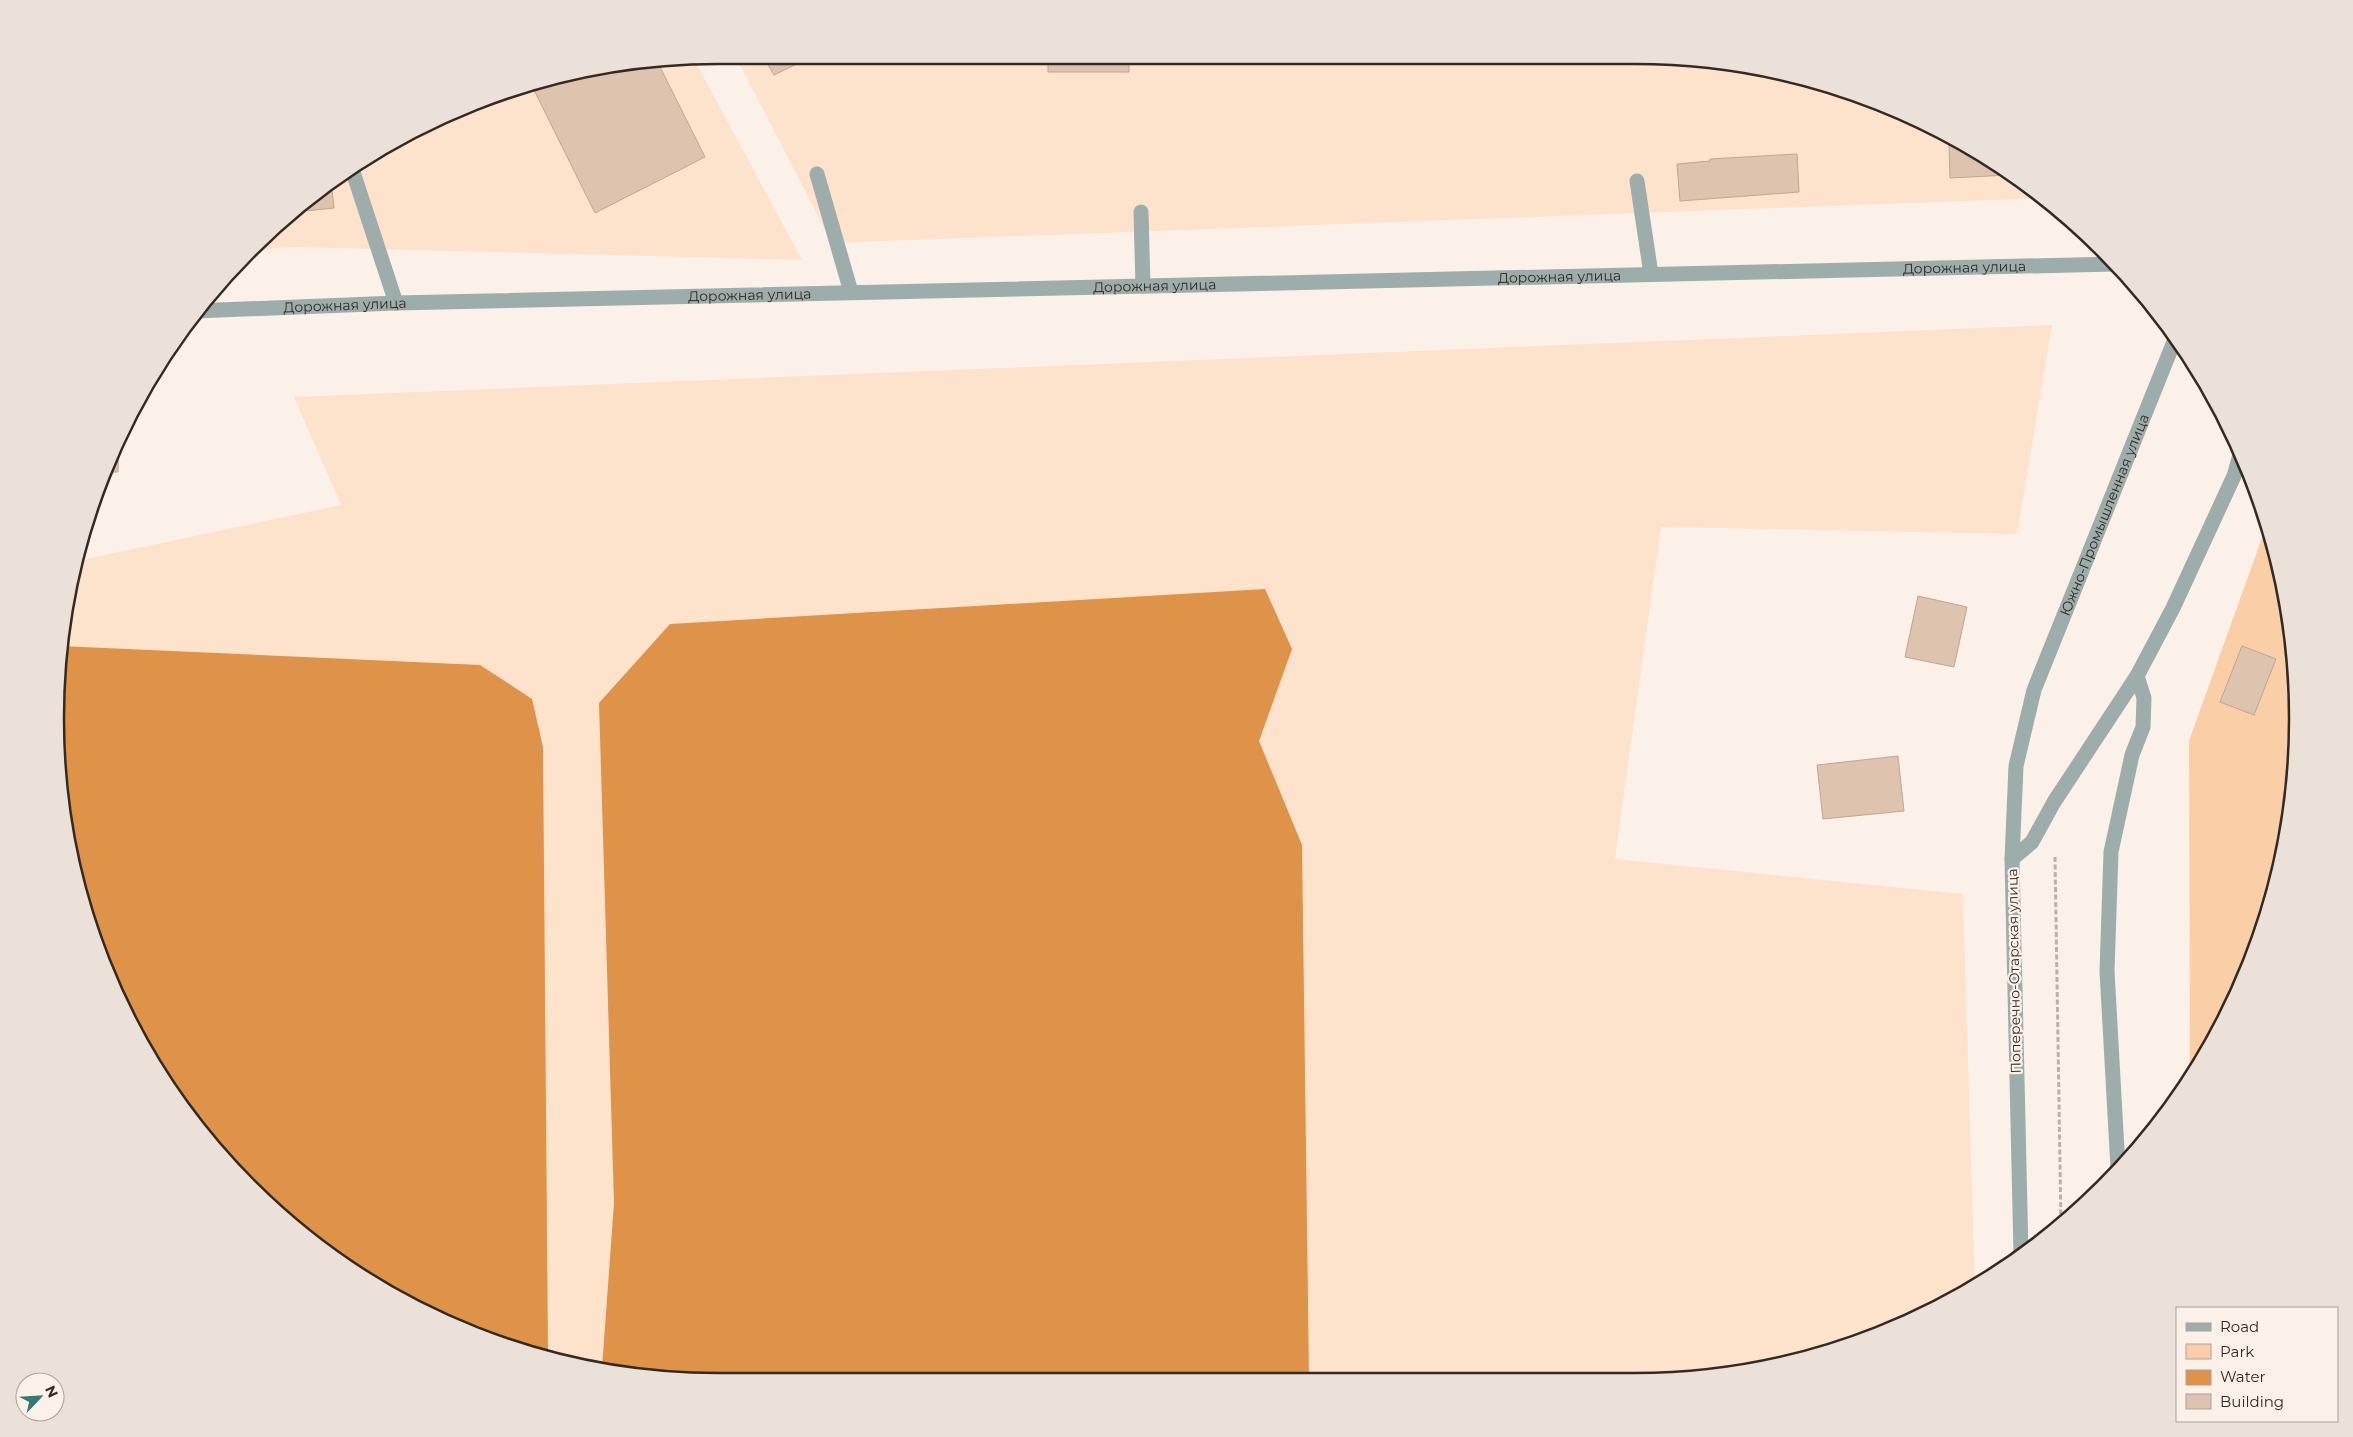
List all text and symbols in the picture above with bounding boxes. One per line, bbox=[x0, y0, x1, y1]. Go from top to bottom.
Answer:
street label: Дорожная улица bbox=[1903, 257, 2026, 278]
street label: Дорожная улица bbox=[1498, 266, 1621, 287]
street label: Дорожная улица bbox=[1093, 275, 1216, 296]
street label: Дорожная улица bbox=[688, 285, 812, 305]
street label: Дорожная улица bbox=[283, 294, 407, 316]
street label: Южно-Промышленная улица bbox=[2056, 411, 2153, 619]
street label: Поперечно-Отарская улица bbox=[2003, 868, 2025, 1074]
legend bbox=[2176, 1307, 2338, 1422]
text: Road bbox=[2220, 1317, 2259, 1336]
text: Park bbox=[2220, 1342, 2254, 1361]
text: Water bbox=[2220, 1367, 2266, 1386]
north arrow bbox=[15, 1372, 65, 1422]
text: N bbox=[41, 1383, 62, 1400]
text: Building bbox=[2220, 1392, 2284, 1411]

